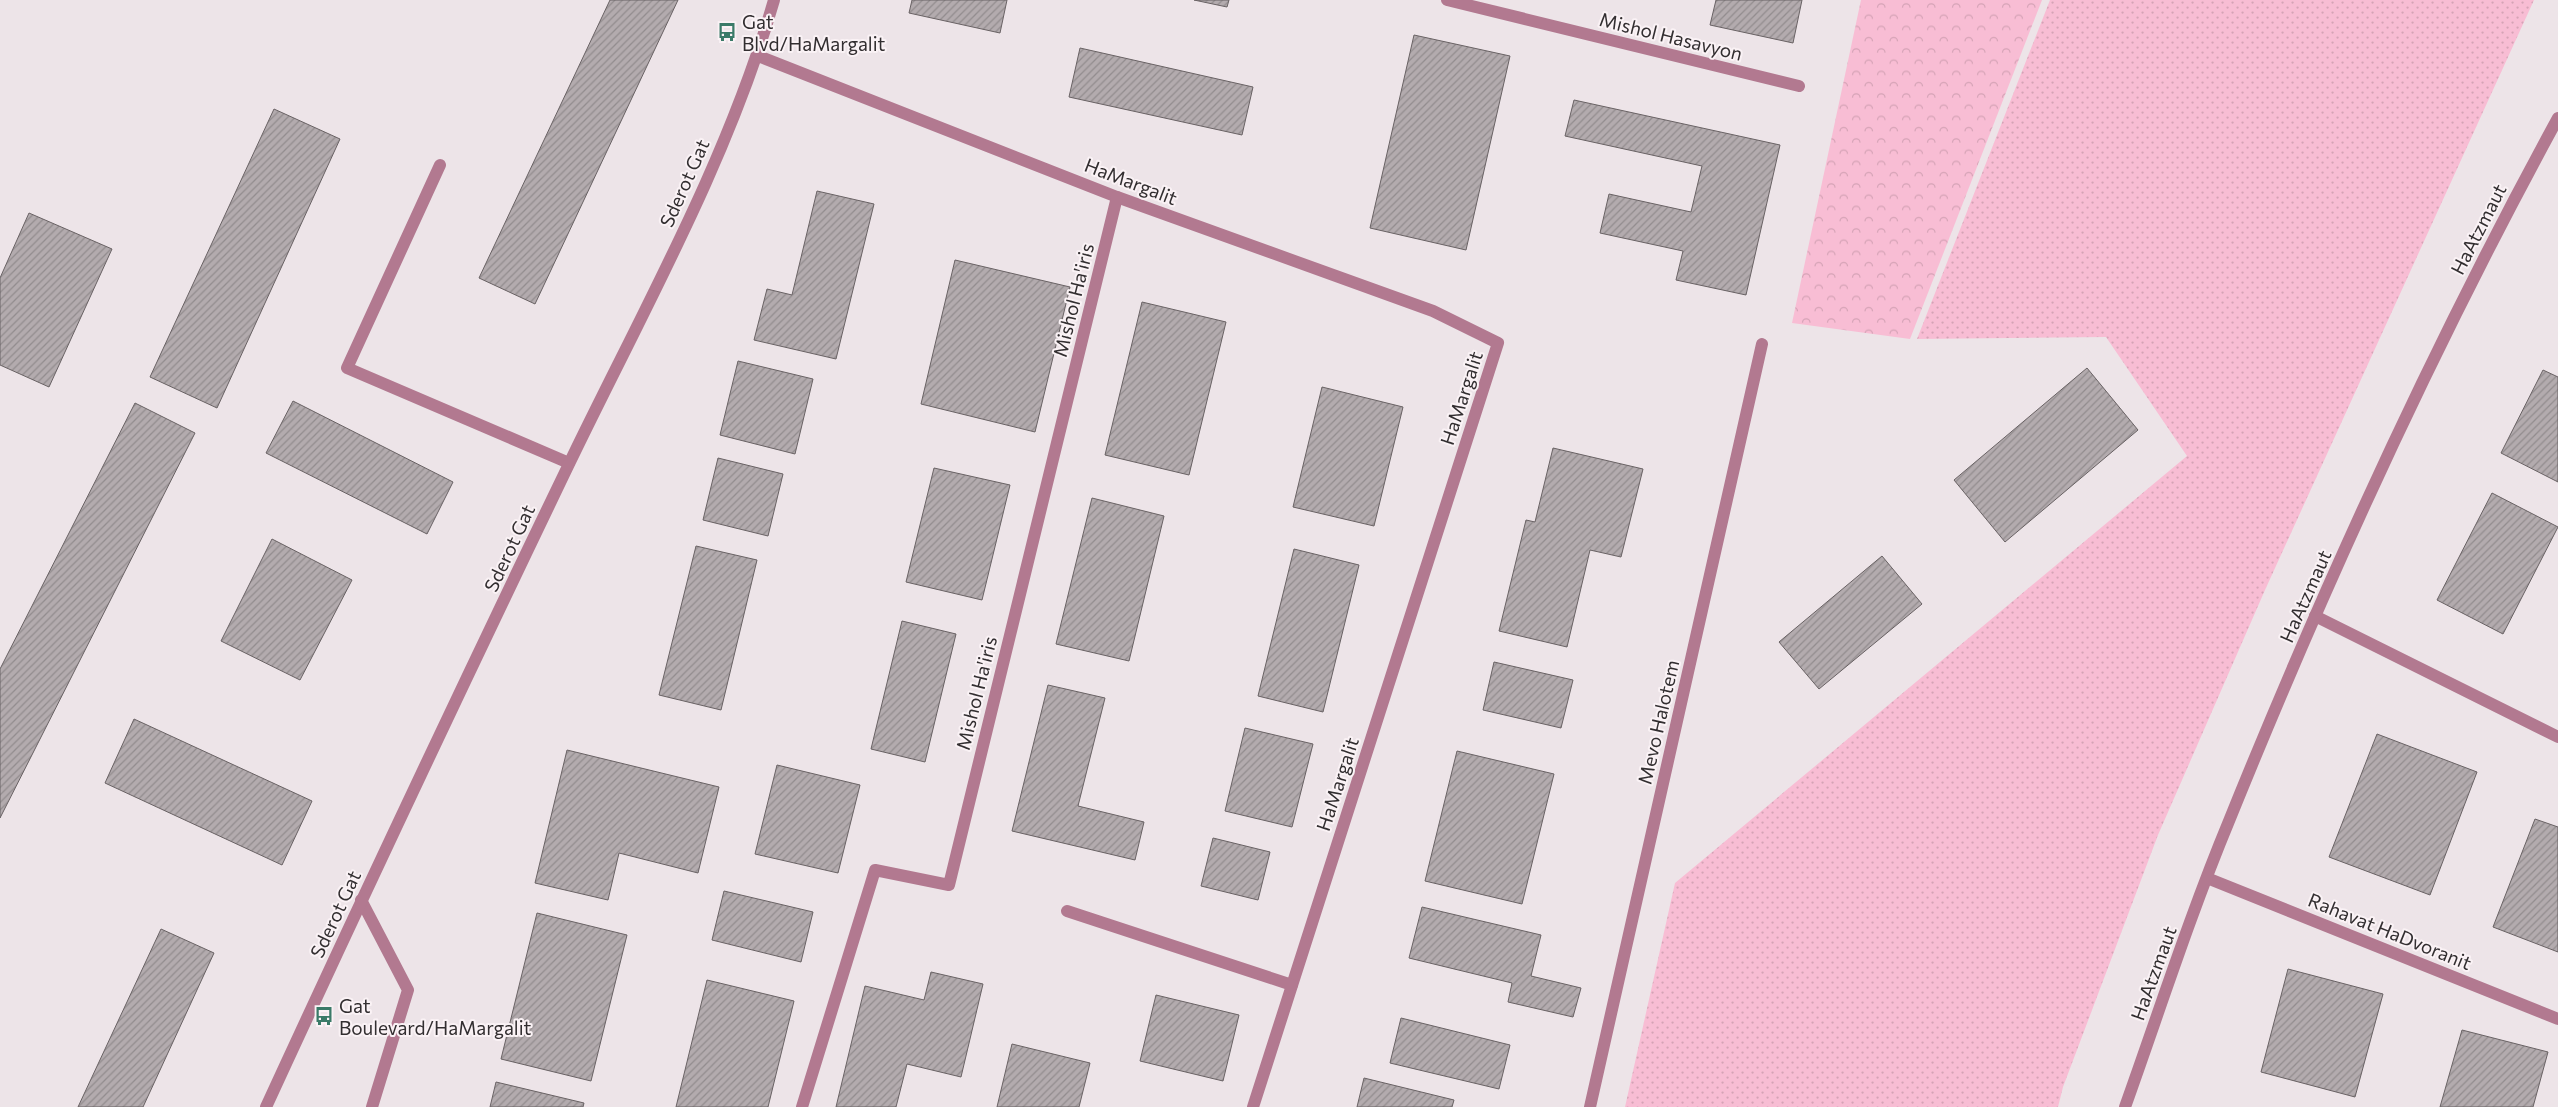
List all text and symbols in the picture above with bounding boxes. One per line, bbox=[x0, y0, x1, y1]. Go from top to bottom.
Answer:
street label: Mishol Hasavyon bbox=[1597, 7, 1745, 65]
place label: Gat Blvd/HaMargalit bbox=[742, 10, 886, 55]
bus stop icon: Gat Blvd/HaMargalit bbox=[716, 21, 738, 43]
street label: Sderot Gat bbox=[654, 135, 714, 230]
street label: HaMargalit bbox=[1081, 153, 1181, 209]
street label: HaAtzmaut bbox=[2445, 180, 2511, 278]
street label: Mishol Ha'iris bbox=[1048, 241, 1098, 359]
street label: HaMargalit bbox=[1435, 348, 1487, 448]
street label: Sderot Gat bbox=[479, 500, 539, 595]
street label: HaAtzmaut bbox=[2274, 546, 2336, 646]
street label: Mishol Ha'iris bbox=[951, 634, 1001, 752]
street label: Mevo Halotem bbox=[1633, 658, 1683, 786]
street label: HaMargalit bbox=[1311, 734, 1363, 834]
street label: Sderot Gat bbox=[305, 866, 365, 961]
street label: Rahavat HaDvoranit bbox=[2305, 888, 2475, 974]
street label: HaAtzmaut bbox=[2125, 923, 2181, 1023]
place label: Gat Boulevard/HaMargalit bbox=[339, 994, 532, 1039]
bus stop icon: Gat Boulevard/HaMargalit bbox=[313, 1005, 335, 1027]

